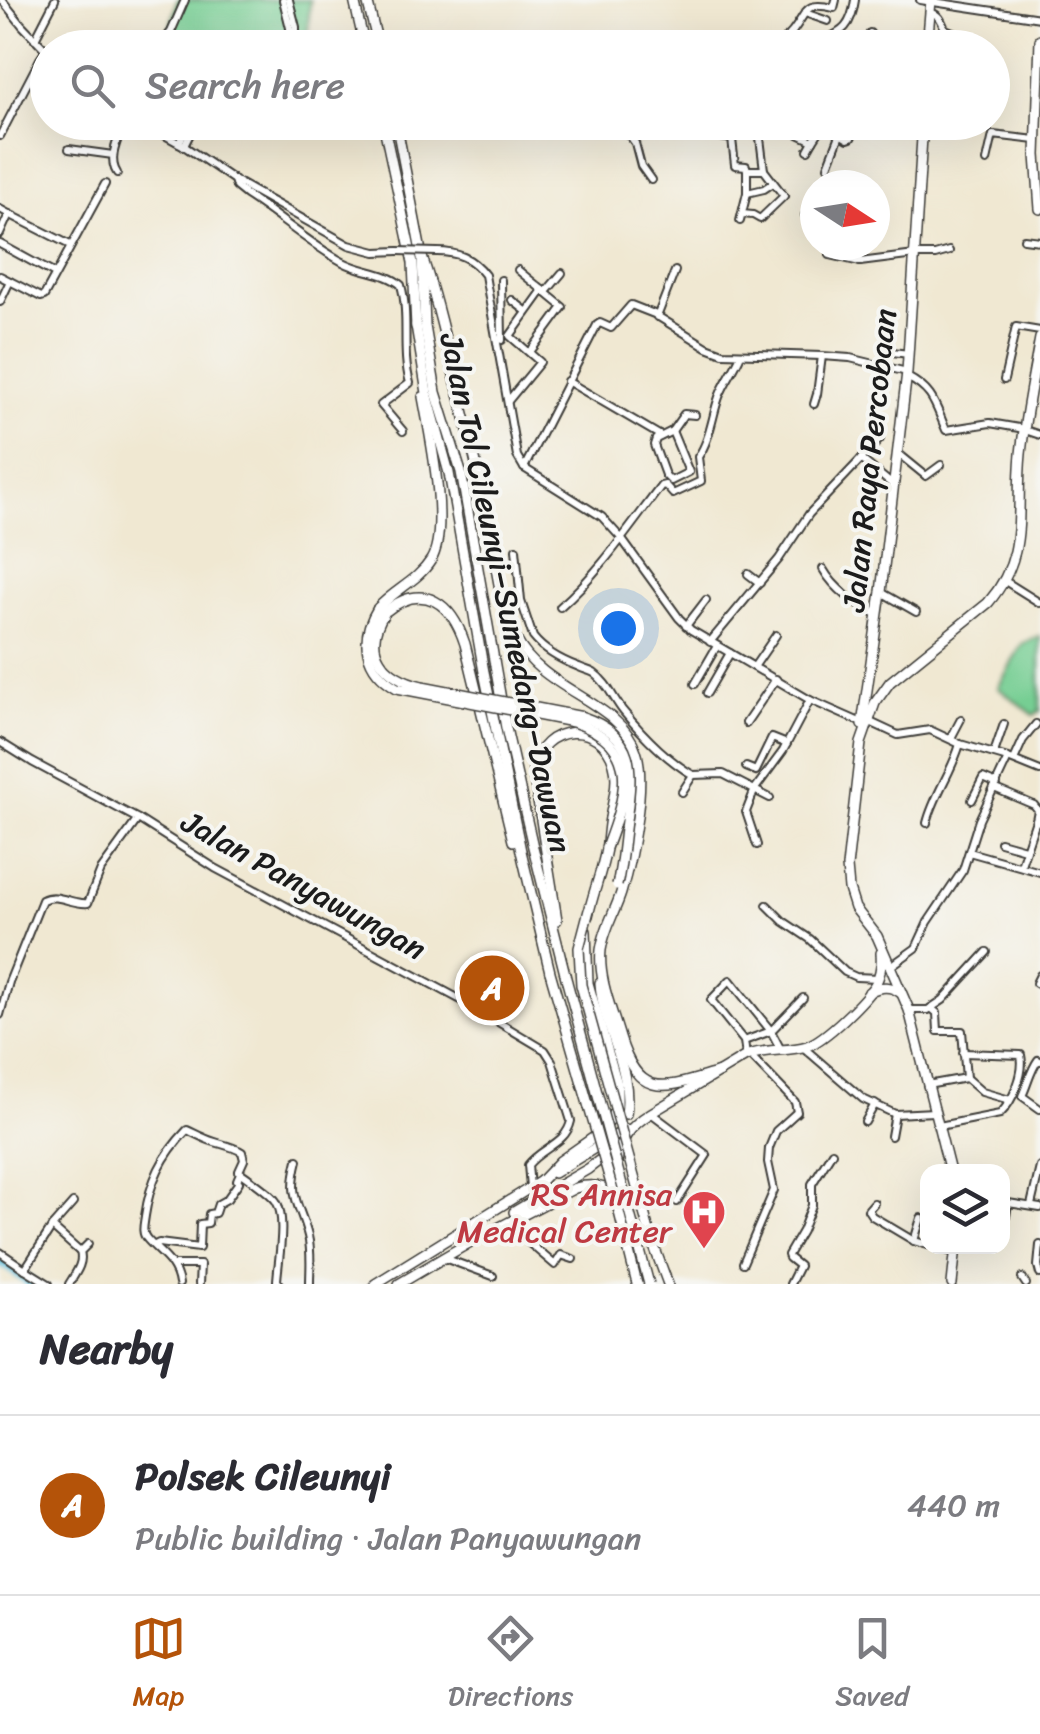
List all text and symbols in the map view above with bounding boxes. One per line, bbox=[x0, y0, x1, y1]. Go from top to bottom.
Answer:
search box bbox=[30, 30, 1010, 140]
text: Search here bbox=[145, 52, 345, 119]
icon: search bbox=[65, 58, 120, 113]
north arrow bbox=[800, 170, 890, 260]
street label: Jalan Raya Percobaan bbox=[825, 306, 914, 615]
street label: Jalan Tol Cileunyi–Sumedang–Dawuan bbox=[422, 327, 589, 858]
your location bbox=[593, 603, 644, 654]
street label: Jalan Panyawungan bbox=[170, 794, 437, 977]
pin: A bbox=[460, 950, 524, 1026]
map controls bbox=[920, 1164, 1010, 1254]
button: layers bbox=[920, 1164, 1010, 1254]
place label: RS Annisa Medical Center bbox=[457, 1166, 674, 1260]
hospital icon: RS Annisa Medical Center bbox=[681, 1189, 727, 1250]
text: Nearby bbox=[40, 1312, 173, 1386]
text: Polsek Cileunyi bbox=[135, 1443, 391, 1510]
text: A bbox=[62, 1477, 83, 1534]
text: 440 m bbox=[907, 1477, 1000, 1534]
text: Public building · Jalan Panyawungan bbox=[135, 1510, 641, 1567]
tab: Map bbox=[131, 1611, 186, 1720]
tab: Directions bbox=[448, 1611, 573, 1720]
tab: Saved bbox=[835, 1611, 909, 1720]

